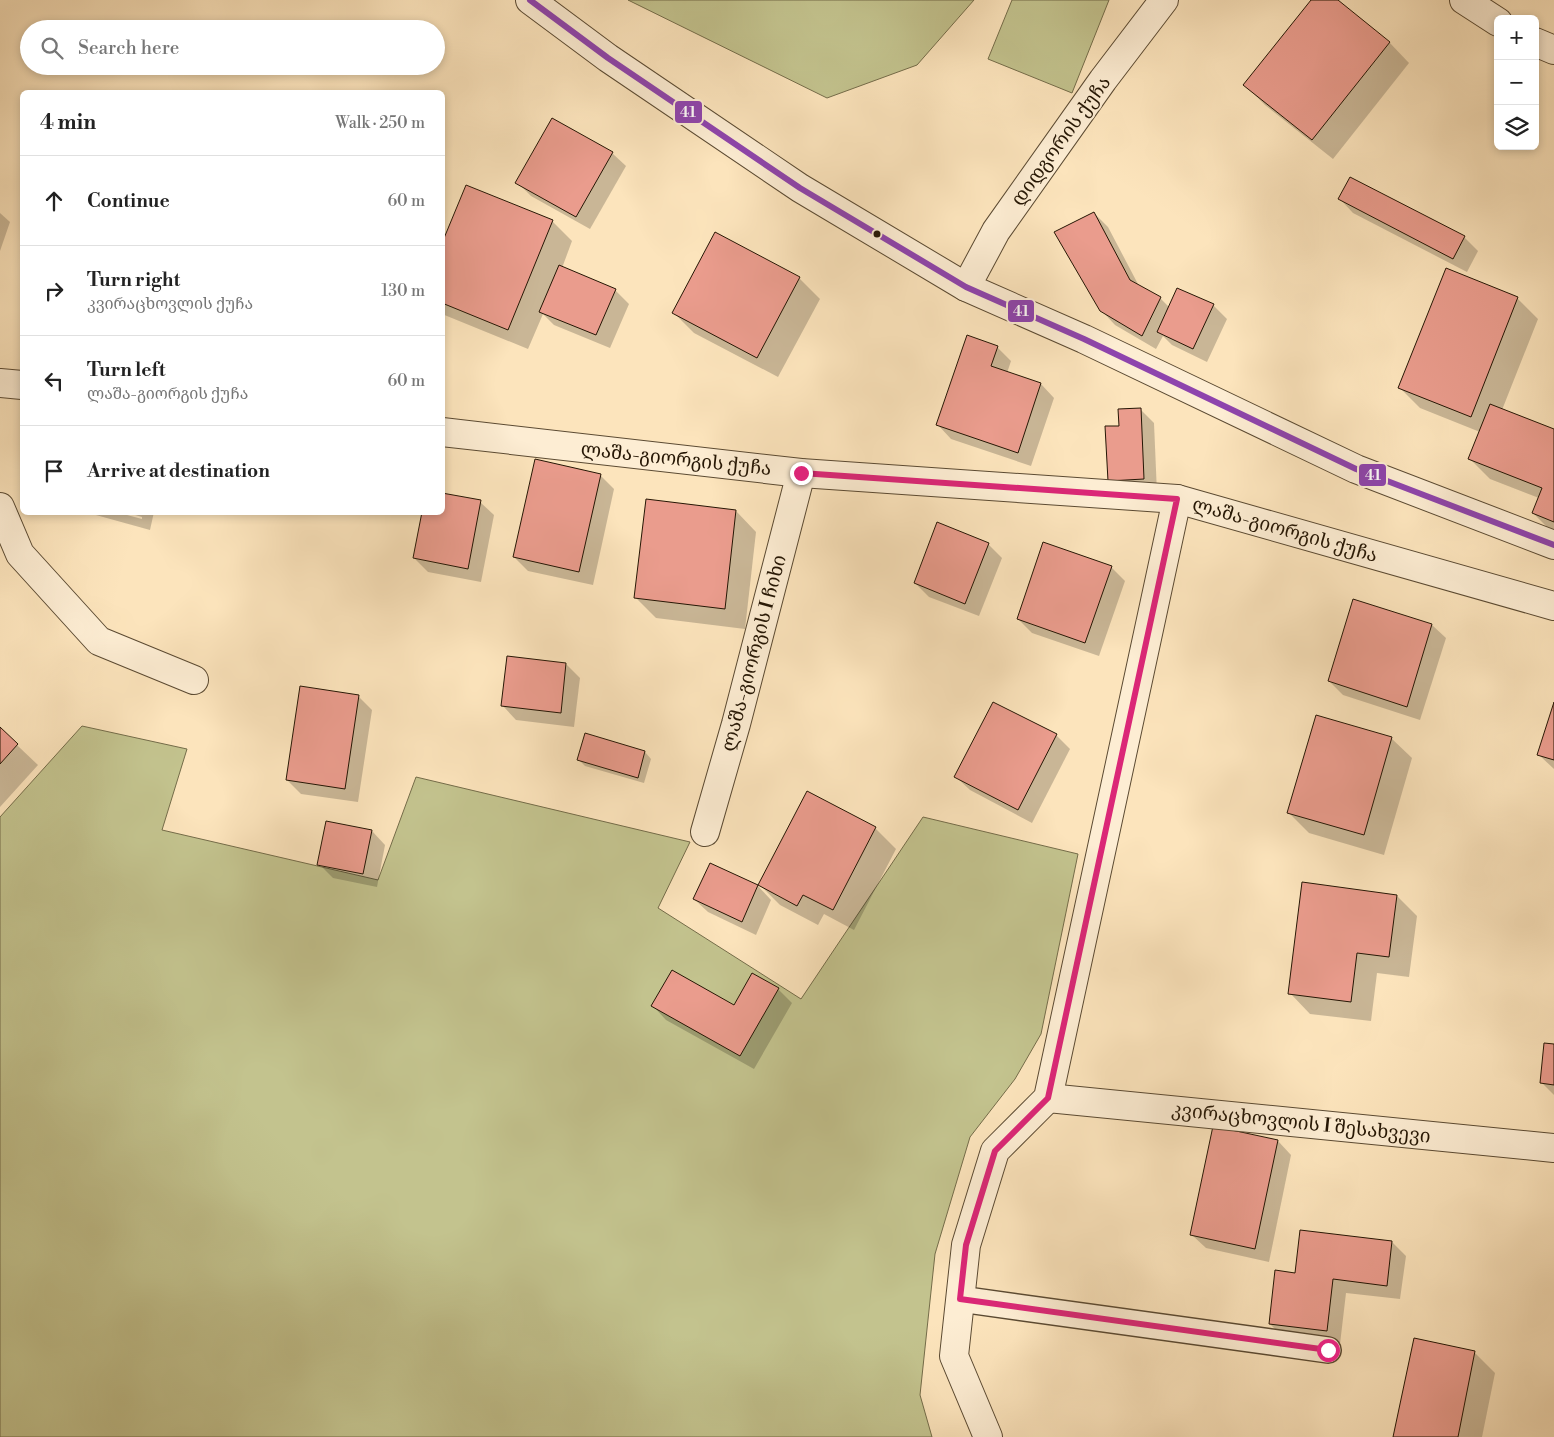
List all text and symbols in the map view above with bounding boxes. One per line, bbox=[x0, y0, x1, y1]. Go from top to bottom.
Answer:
map controls bbox=[1494, 15, 1539, 150]
button: + bbox=[1494, 15, 1539, 60]
search box bbox=[20, 20, 445, 75]
icon: search bbox=[38, 34, 66, 62]
text: Search here bbox=[78, 36, 179, 60]
button: − bbox=[1494, 60, 1539, 105]
street label: დიდგორის ქუჩა bbox=[1006, 72, 1116, 210]
line badge: 41 bbox=[674, 100, 703, 124]
text: 41 bbox=[680, 104, 696, 122]
button: layers bbox=[1494, 105, 1539, 150]
text: 4 min bbox=[40, 110, 96, 136]
text: Walk · 250 m bbox=[335, 113, 425, 133]
icon: ahead bbox=[40, 187, 68, 215]
text: Continue bbox=[87, 189, 170, 213]
text: 60 m bbox=[387, 191, 425, 211]
unlabelled marker bbox=[872, 229, 882, 239]
text: Turn right bbox=[87, 268, 180, 292]
icon: right bbox=[40, 277, 68, 305]
text: 130 m bbox=[381, 281, 425, 301]
text: კვირაცხოვლის ქუჩა bbox=[87, 294, 253, 314]
line badge: 41 bbox=[1007, 299, 1035, 323]
text: 41 bbox=[1013, 303, 1029, 321]
text: Turn left bbox=[87, 358, 166, 382]
icon: left bbox=[40, 367, 68, 395]
text: 60 m bbox=[387, 371, 425, 391]
text: ლაშა-გიორგის ქუჩა bbox=[87, 384, 248, 404]
street label: ლაშა-გიორგის ქუჩა bbox=[580, 437, 772, 481]
icon: arrive bbox=[40, 457, 68, 485]
text: Arrive at destination bbox=[87, 459, 270, 483]
route end bbox=[790, 462, 813, 485]
line badge: 41 bbox=[1358, 463, 1387, 487]
text: 41 bbox=[1365, 467, 1381, 485]
street label: ლაშა-გიორგის ქუჩა bbox=[1190, 492, 1380, 568]
street label: ლაშა-გიორგის I ჩიხი bbox=[716, 552, 792, 754]
street label: კვირაცხოვლის I შესახვევი bbox=[1170, 1097, 1432, 1149]
route start bbox=[1317, 1339, 1340, 1362]

